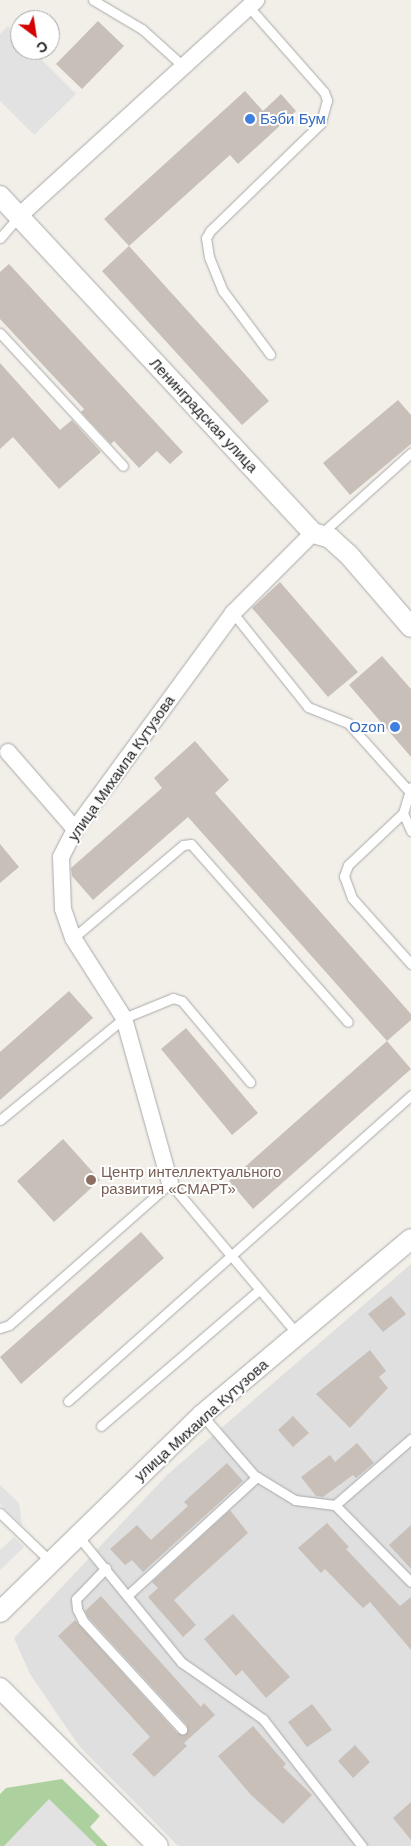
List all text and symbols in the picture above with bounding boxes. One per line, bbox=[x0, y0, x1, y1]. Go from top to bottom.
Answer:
north arrow bbox=[10, 10, 60, 60]
text: С bbox=[34, 38, 51, 56]
place label: Бэби Бум bbox=[260, 110, 326, 128]
marker: Бэби Бум bbox=[244, 113, 256, 125]
street label: Ленинградская улица bbox=[146, 354, 262, 476]
street label: улица Михаила Кутузова bbox=[64, 692, 178, 844]
place label: Ozon bbox=[349, 718, 385, 736]
marker: Ozon bbox=[389, 721, 401, 733]
place label: Центр интеллектуального развития «СМАРТ» bbox=[101, 1162, 281, 1197]
marker: Центр интеллектуального развития «СМАРТ» bbox=[85, 1174, 97, 1186]
street label: улица Михаила Кутузова bbox=[130, 1355, 272, 1485]

